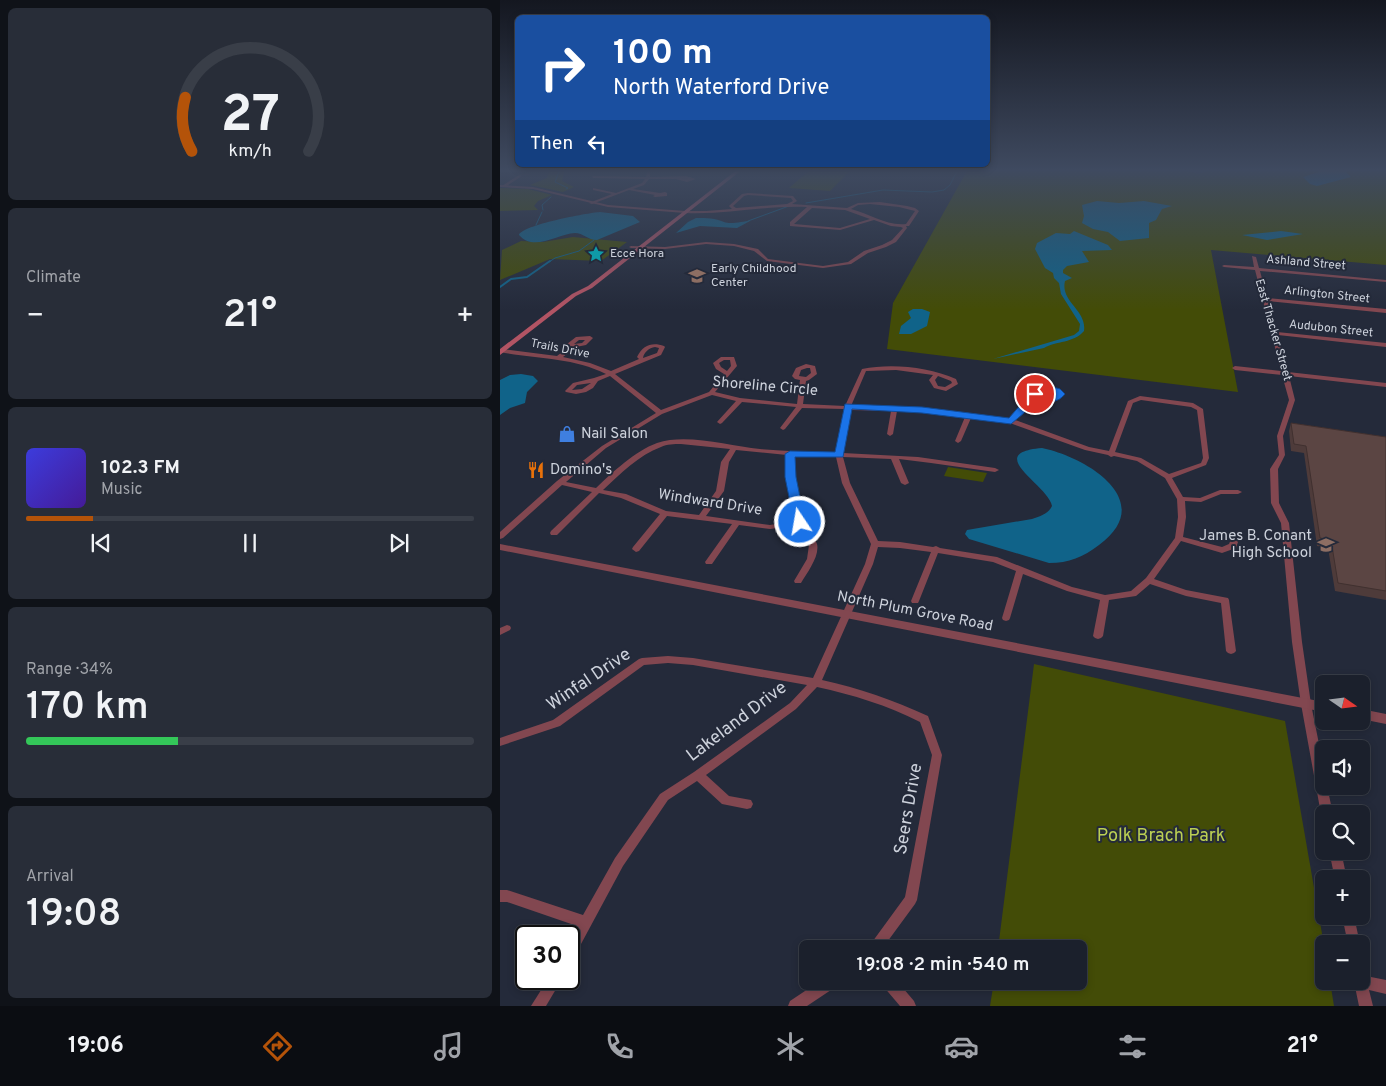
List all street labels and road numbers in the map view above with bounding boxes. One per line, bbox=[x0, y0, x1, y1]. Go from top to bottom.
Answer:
street label: Ashland Street bbox=[1266, 252, 1346, 274]
street label: East Thacker Street bbox=[1251, 277, 1295, 383]
street label: Arlington Street bbox=[1283, 283, 1371, 307]
street label: Audubon Street bbox=[1288, 317, 1374, 341]
street label: Trails Drive bbox=[529, 335, 591, 363]
street label: Shoreline Circle bbox=[711, 373, 819, 401]
street label: Windward Drive bbox=[657, 485, 763, 521]
street label: North Plum Grove Road bbox=[835, 588, 995, 636]
street label: Winfal Drive bbox=[542, 643, 636, 717]
street label: Lakeland Drive bbox=[682, 677, 792, 767]
street label: Seers Drive bbox=[890, 761, 928, 857]

